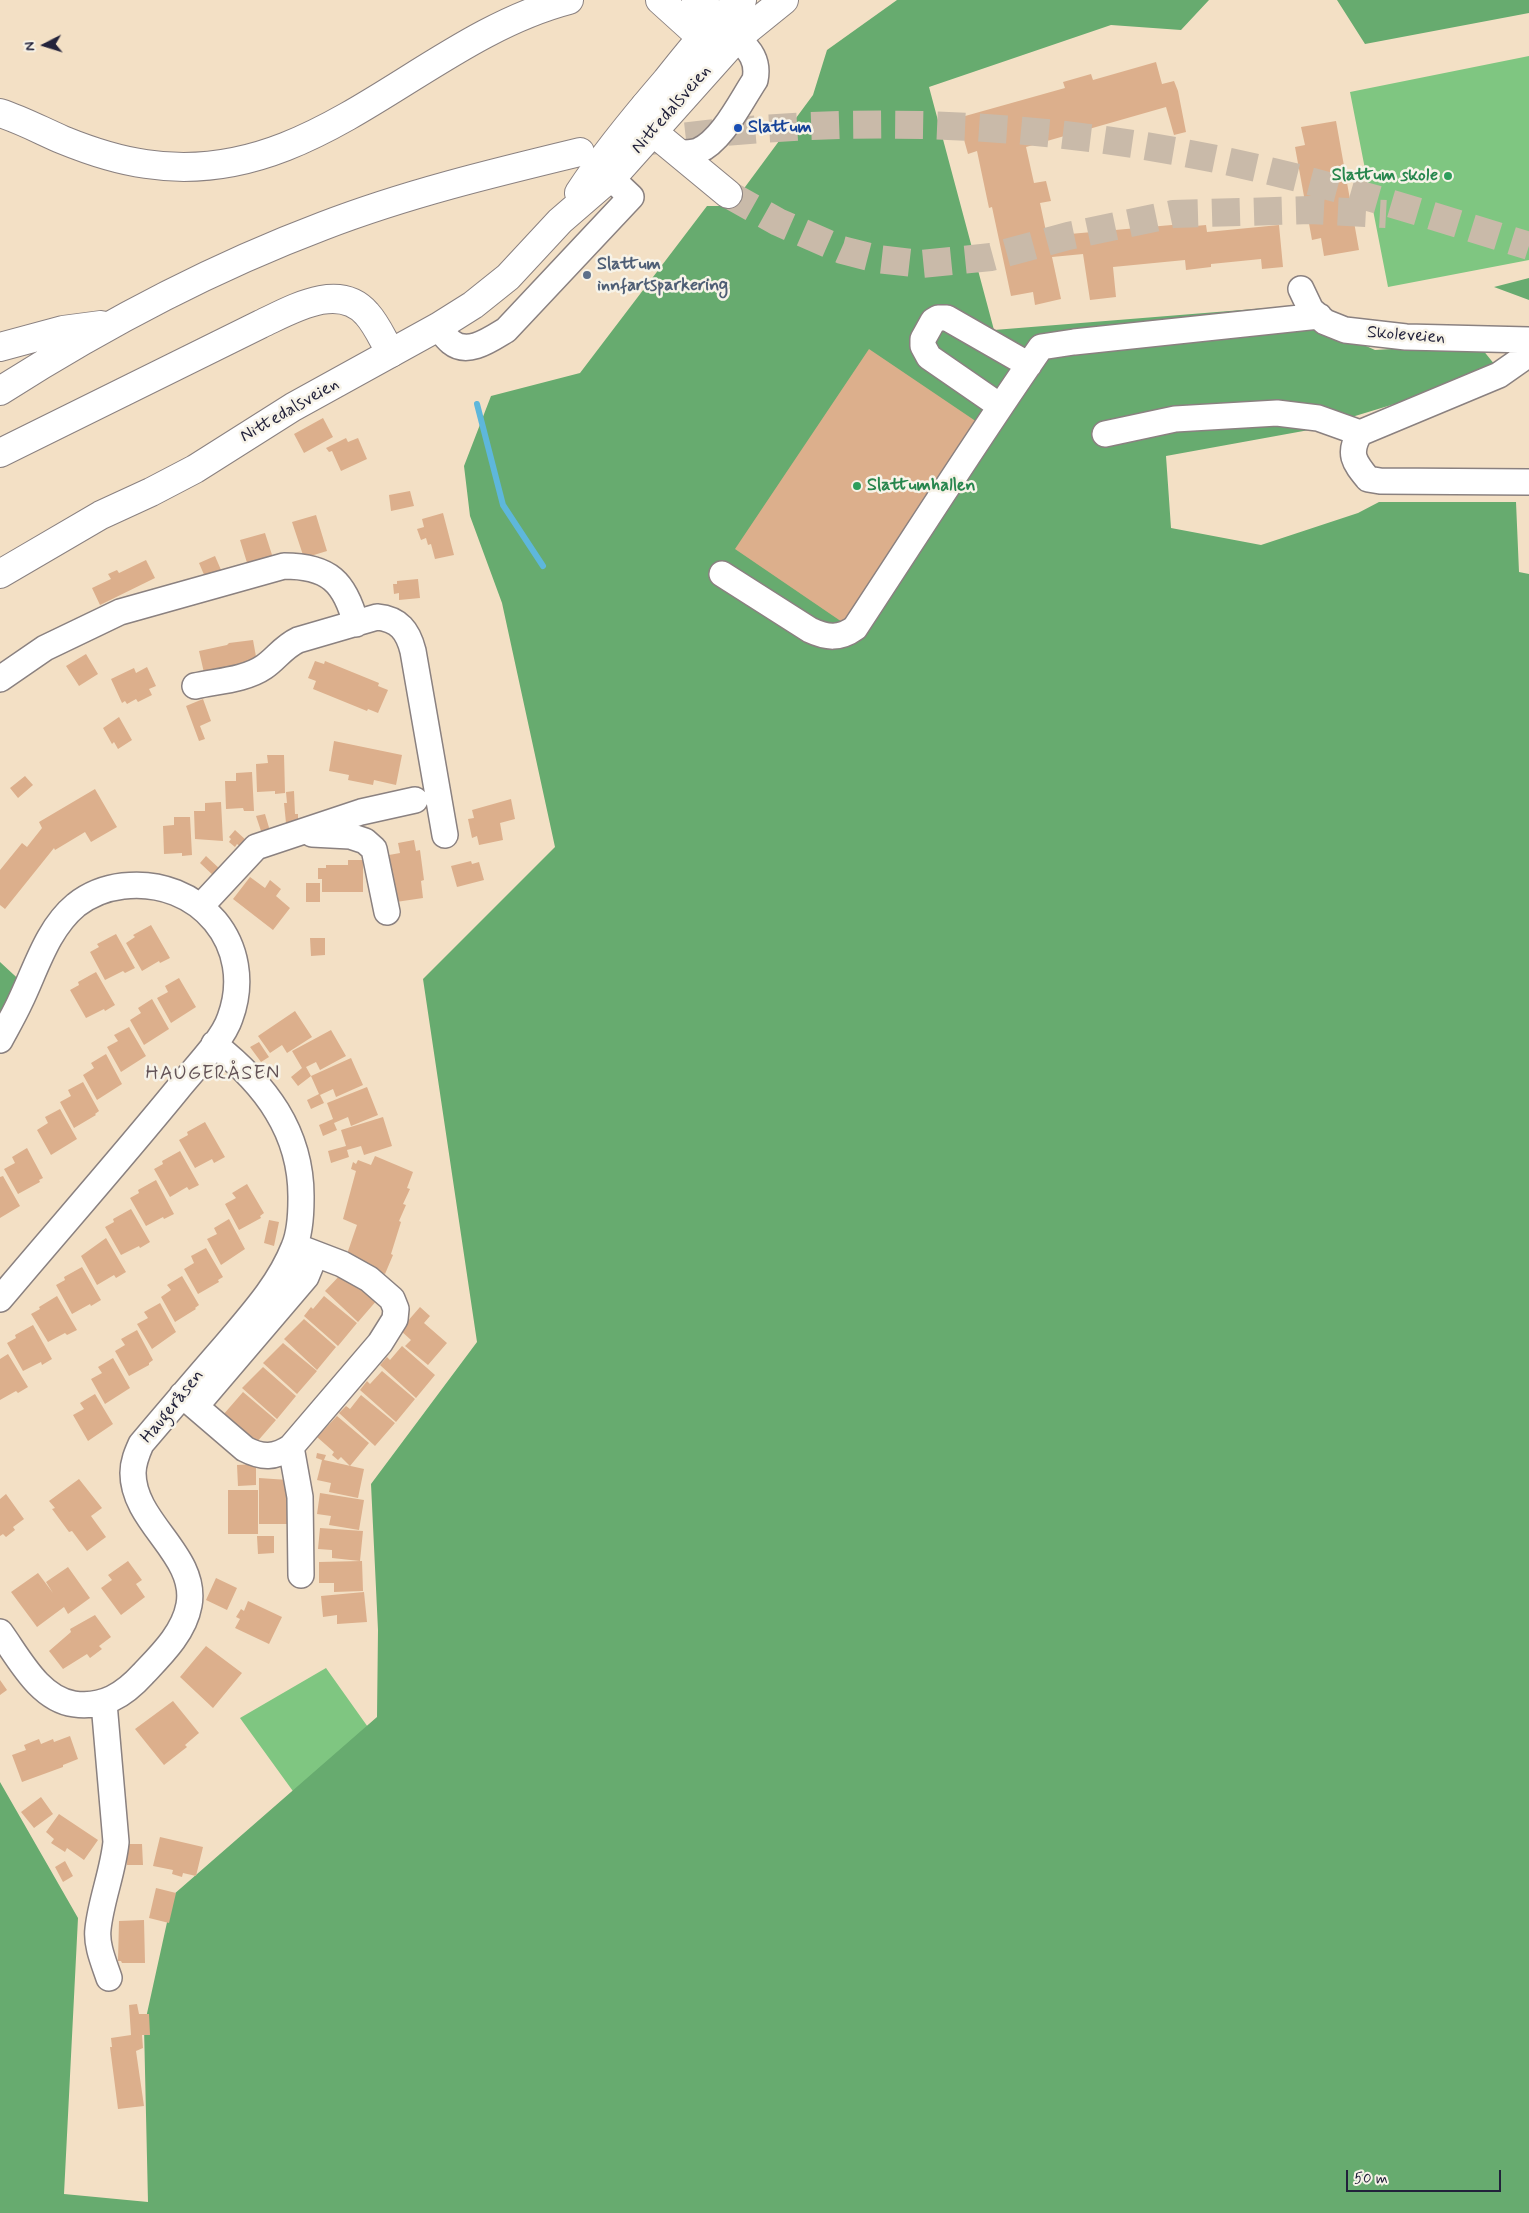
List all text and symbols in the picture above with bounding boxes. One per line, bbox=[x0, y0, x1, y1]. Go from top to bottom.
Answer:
north arrow bbox=[20, 20, 70, 70]
text: N bbox=[21, 41, 39, 52]
street label: Nittedalsveien bbox=[628, 61, 716, 159]
place label: Slattum bbox=[748, 117, 812, 139]
marker: Slattum bbox=[732, 122, 744, 134]
place label: Slattum skole bbox=[1332, 165, 1438, 187]
marker: Slattum skole bbox=[1442, 170, 1454, 182]
place label: Slattum innfartsparkering bbox=[597, 254, 728, 296]
marker: Slattum innfartsparkering bbox=[581, 269, 593, 281]
street label: Skoleveien bbox=[1366, 322, 1446, 350]
street label: Nittedalsveien bbox=[237, 374, 343, 448]
place label: Slattumhallen bbox=[867, 475, 976, 497]
marker: Slattumhallen bbox=[851, 480, 863, 492]
district label: HAUGERÅSEN bbox=[143, 1063, 283, 1087]
street label: Haugeråsen bbox=[137, 1366, 209, 1448]
scale bar bbox=[1349, 2160, 1504, 2192]
text: 50 m bbox=[1354, 2169, 1388, 2189]

